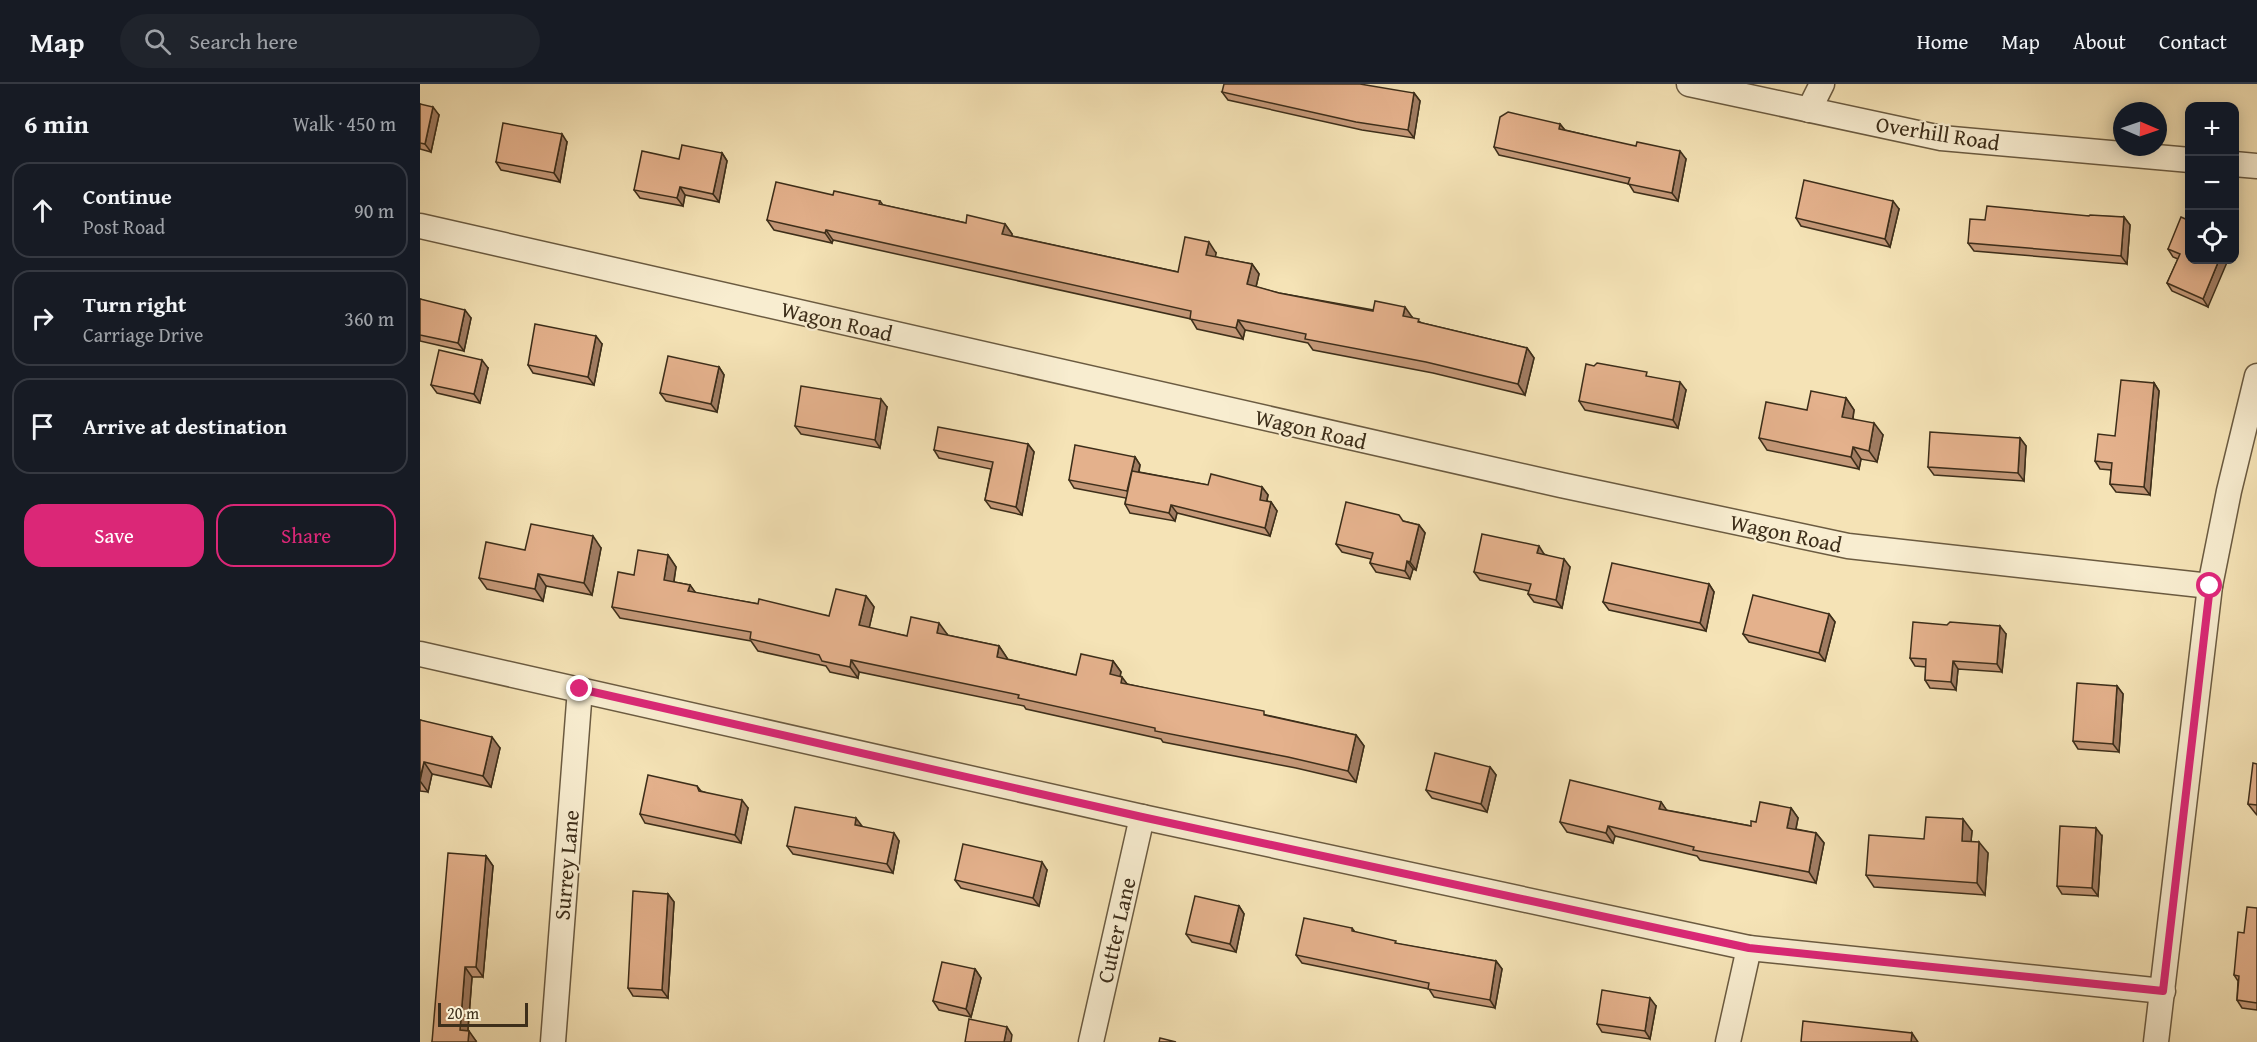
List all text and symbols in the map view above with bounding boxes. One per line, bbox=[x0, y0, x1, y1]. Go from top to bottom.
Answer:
search box bbox=[120, 14, 540, 68]
text: Map bbox=[30, 21, 84, 62]
icon: search bbox=[141, 25, 174, 58]
text: Search here bbox=[189, 25, 298, 57]
text: Home bbox=[1917, 26, 1968, 57]
text: Map bbox=[2001, 26, 2040, 57]
text: About bbox=[2073, 26, 2126, 57]
text: Contact bbox=[2159, 26, 2227, 57]
north arrow bbox=[2113, 102, 2167, 156]
map controls bbox=[2185, 102, 2239, 264]
button: + bbox=[2185, 102, 2239, 156]
text: 6 min bbox=[24, 104, 89, 143]
street label: Overhill Road bbox=[1874, 107, 2002, 159]
text: Walk · 450 m bbox=[293, 109, 396, 138]
button: − bbox=[2185, 156, 2239, 210]
text: Continue bbox=[83, 180, 172, 212]
icon: ahead bbox=[26, 194, 59, 227]
text: 90 m bbox=[354, 196, 394, 225]
button: locate bbox=[2185, 210, 2239, 264]
text: Post Road bbox=[83, 212, 165, 241]
text: Turn right bbox=[83, 288, 186, 320]
street label: Wagon Road bbox=[778, 293, 896, 349]
icon: right bbox=[26, 302, 59, 335]
text: 360 m bbox=[344, 304, 394, 333]
text: Carriage Drive bbox=[83, 320, 204, 349]
street label: Wagon Road bbox=[1252, 401, 1370, 457]
icon: arrive bbox=[26, 410, 59, 443]
text: Arrive at destination bbox=[83, 410, 287, 442]
button: Save bbox=[24, 504, 204, 567]
button: Share bbox=[216, 504, 396, 567]
street label: Wagon Road bbox=[1727, 506, 1845, 561]
route start bbox=[2196, 572, 2222, 598]
route end bbox=[566, 675, 592, 701]
street label: Surrey Lane bbox=[545, 809, 587, 921]
street label: Cutter Lane bbox=[1088, 874, 1144, 986]
scale bar bbox=[438, 1000, 528, 1028]
text: 20 m bbox=[447, 1001, 479, 1025]

